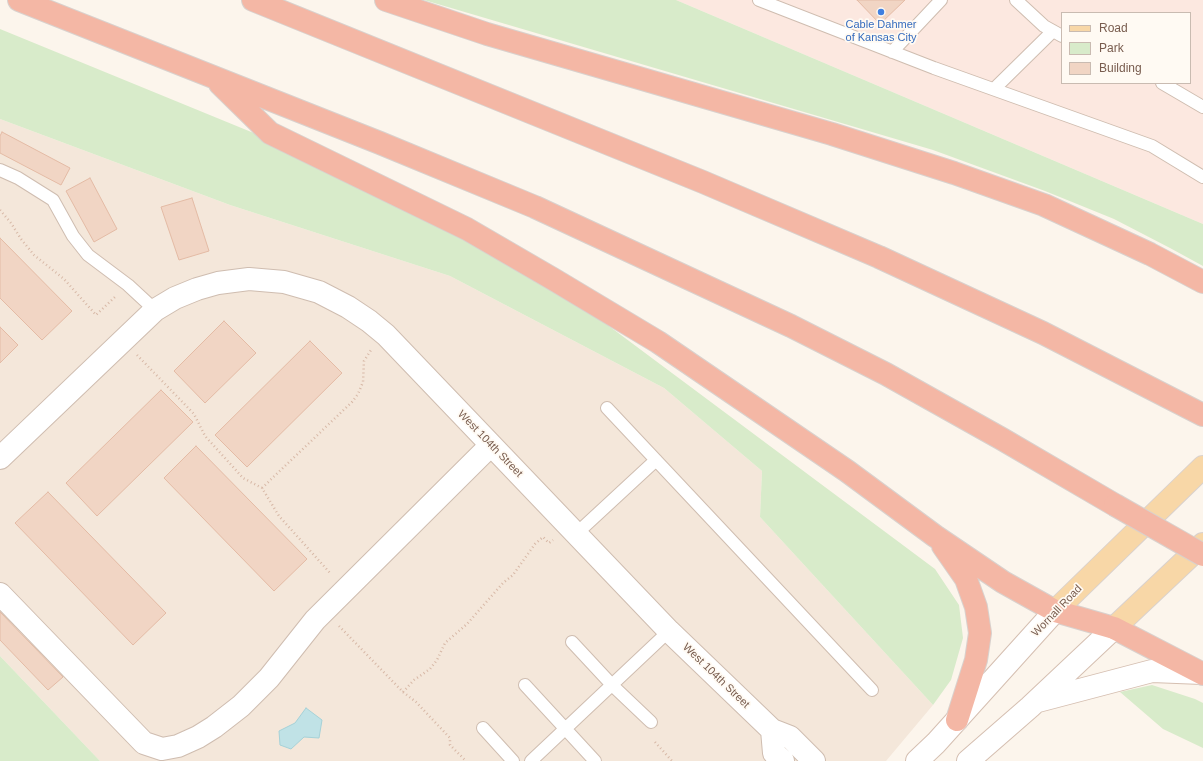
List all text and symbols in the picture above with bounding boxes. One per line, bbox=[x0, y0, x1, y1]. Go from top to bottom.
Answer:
marker: Cable Dahmer of Kansas City bbox=[876, 7, 886, 17]
legend bbox=[1061, 12, 1191, 84]
place label: Cable Dahmer of Kansas City bbox=[846, 18, 916, 44]
text: Road bbox=[1099, 21, 1128, 35]
text: Park bbox=[1099, 41, 1124, 55]
text: Building bbox=[1099, 61, 1142, 75]
street label: West 104th Street bbox=[455, 408, 525, 480]
street label: Wornall Road bbox=[1029, 583, 1085, 639]
street label: West 104th Street bbox=[680, 641, 752, 711]

